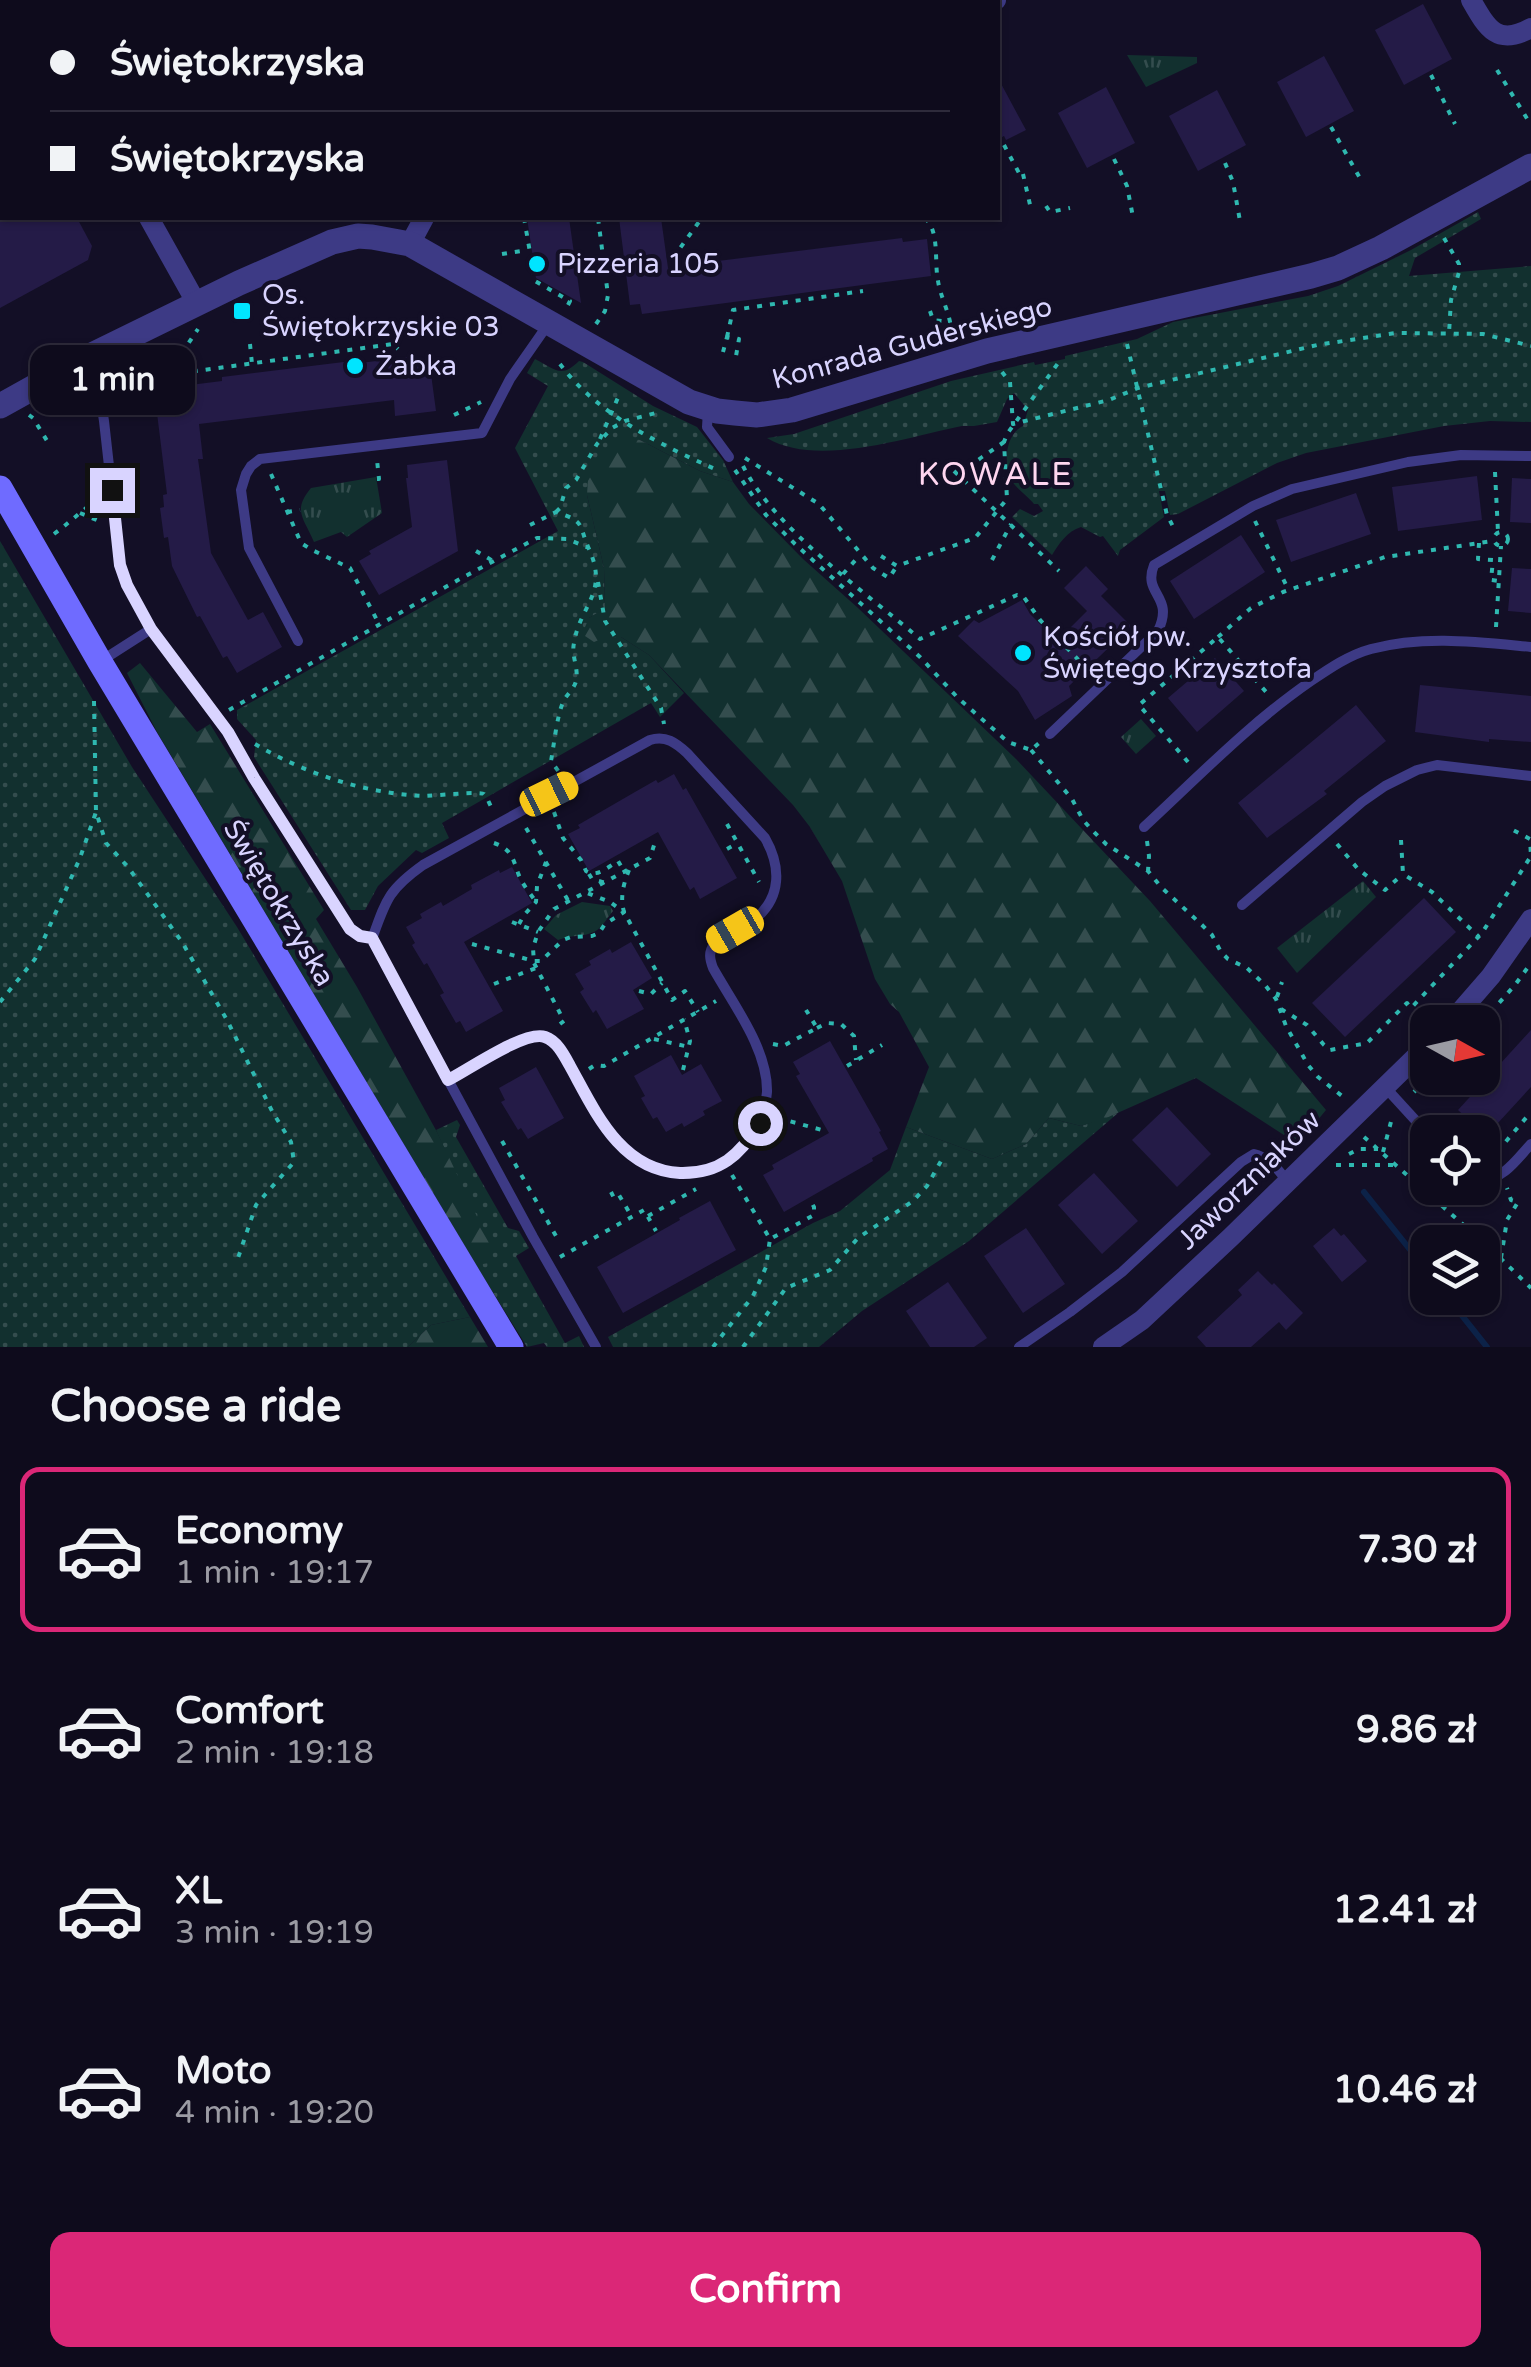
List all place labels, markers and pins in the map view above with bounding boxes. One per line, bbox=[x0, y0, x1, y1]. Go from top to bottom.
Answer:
place label: Pizzeria 105 bbox=[557, 247, 720, 281]
marker: Pizzeria 105 bbox=[526, 253, 548, 275]
place label: Os. Świętokrzyskie 03 bbox=[262, 278, 500, 344]
marker: Os. Świętokrzyskie 03 bbox=[231, 300, 253, 322]
place label: Żabka bbox=[375, 349, 457, 383]
marker: Żabka bbox=[344, 355, 366, 377]
place label: Kościół pw. Świętego Krzysztofa bbox=[1043, 620, 1312, 686]
marker: Kościół pw. Świętego Krzysztofa bbox=[1012, 642, 1034, 664]

